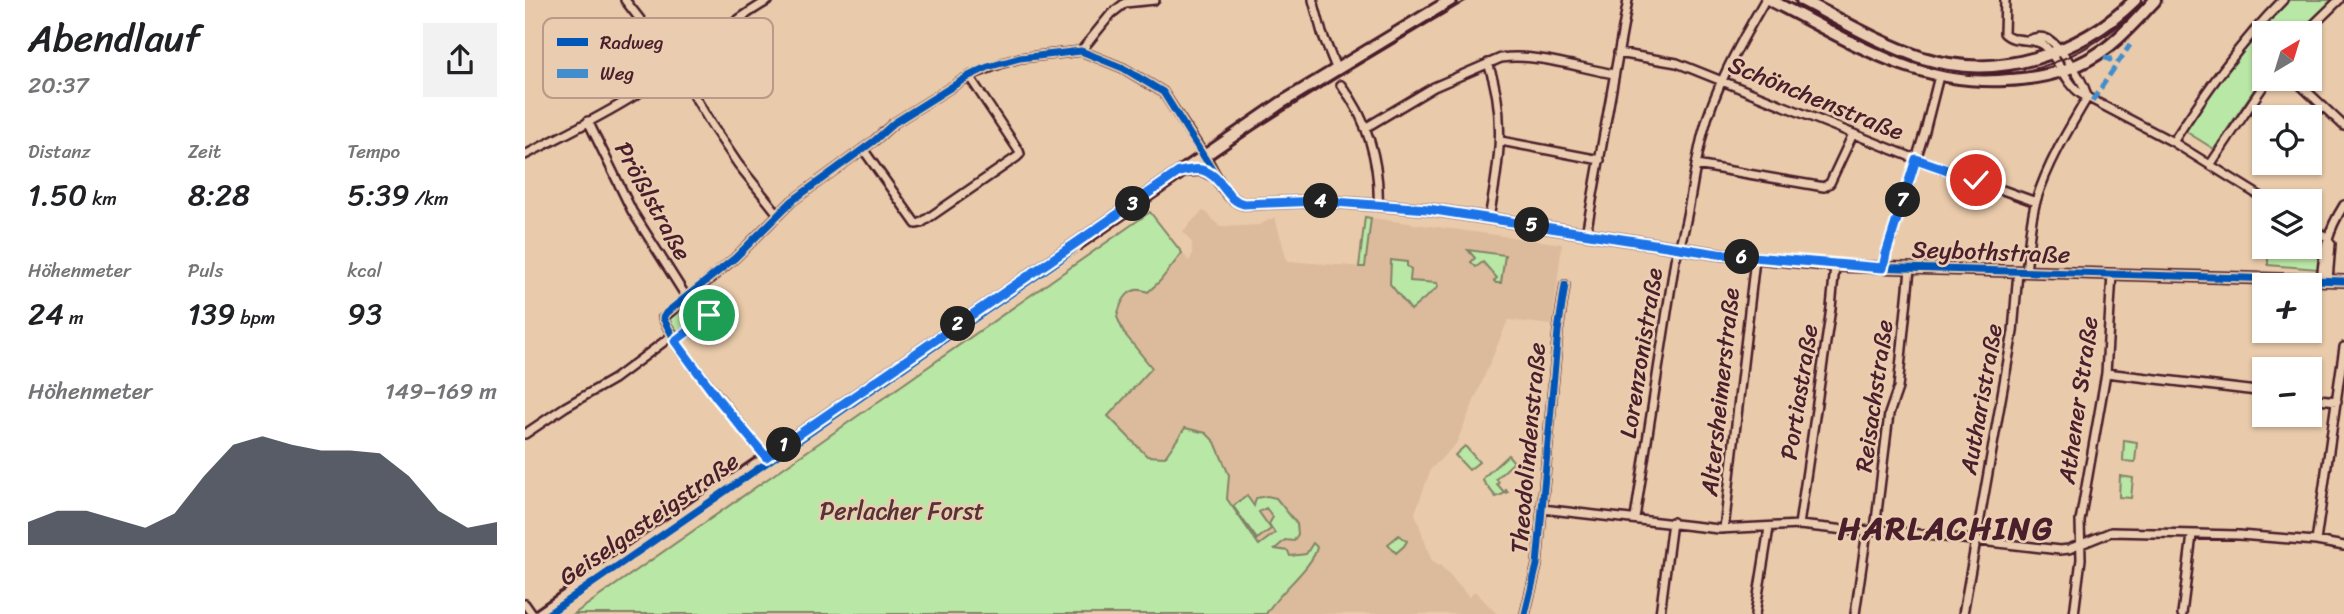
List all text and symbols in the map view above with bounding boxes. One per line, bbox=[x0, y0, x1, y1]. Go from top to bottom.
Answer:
text: Abendlauf bbox=[28, 5, 201, 72]
legend bbox=[543, 18, 773, 98]
north arrow bbox=[2252, 21, 2322, 91]
map controls bbox=[2252, 21, 2322, 427]
button: share bbox=[423, 23, 497, 97]
text: Radweg bbox=[600, 26, 664, 59]
street label: Schönchenstraße bbox=[1722, 44, 1911, 153]
text: Weg bbox=[600, 57, 634, 90]
text: 20:37 bbox=[28, 65, 89, 106]
button: locate bbox=[2252, 105, 2322, 175]
street label: Prößlstraße bbox=[603, 133, 703, 269]
text: Distanz bbox=[28, 135, 91, 168]
text: Zeit bbox=[188, 135, 221, 168]
text: Tempo bbox=[347, 135, 400, 168]
pin bbox=[1946, 150, 2006, 210]
icon: check bbox=[1957, 161, 1995, 199]
text: 1.50 bbox=[28, 168, 87, 222]
text: 8:28 bbox=[188, 168, 250, 222]
text: 5:39 bbox=[347, 168, 410, 222]
text: km bbox=[87, 182, 117, 215]
text: /km bbox=[410, 182, 449, 215]
pin: 7 bbox=[1885, 182, 1921, 218]
text: 7 bbox=[1897, 183, 1908, 216]
pin: 4 bbox=[1303, 184, 1339, 218]
text: 4 bbox=[1315, 184, 1326, 217]
pin: 3 bbox=[1115, 186, 1151, 222]
text: 3 bbox=[1127, 187, 1138, 220]
button: layers bbox=[2252, 189, 2322, 259]
pin: 5 bbox=[1515, 208, 1549, 243]
text: 5 bbox=[1526, 208, 1537, 241]
street label: Seybothstraße bbox=[1911, 228, 2071, 276]
pin: 6 bbox=[1725, 240, 1759, 274]
text: 6 bbox=[1736, 240, 1747, 273]
text: Höhenmeter bbox=[28, 254, 131, 287]
text: Puls bbox=[188, 254, 224, 287]
text: kcal bbox=[347, 254, 382, 287]
street label: Lorenzonistraße bbox=[1607, 264, 1675, 441]
button: + bbox=[2252, 273, 2322, 343]
pin bbox=[679, 285, 739, 345]
street label: Altersheimerstraße bbox=[1688, 285, 1752, 499]
text: 24 bbox=[28, 287, 64, 341]
text: 139 bbox=[188, 287, 235, 341]
text: 93 bbox=[347, 287, 382, 341]
icon: arrive bbox=[690, 296, 728, 334]
text: m bbox=[64, 301, 84, 334]
text: bpm bbox=[235, 301, 275, 334]
pin: 2 bbox=[941, 306, 975, 342]
text: 2 bbox=[952, 307, 963, 340]
street label: Athener Straße bbox=[2045, 313, 2111, 488]
street label: Reisachstraße bbox=[1843, 317, 1905, 475]
street label: Autharistraße bbox=[1947, 320, 2015, 479]
street label: Portiastraße bbox=[1768, 321, 1830, 463]
street label: Theodolindenstraße bbox=[1498, 341, 1558, 555]
button: − bbox=[2252, 357, 2322, 427]
text: Höhenmeter bbox=[28, 371, 152, 412]
text: 149–169 m bbox=[385, 371, 497, 412]
pin: 1 bbox=[767, 428, 801, 462]
text: 1 bbox=[779, 428, 788, 461]
street label: Geiselgasteigstraße bbox=[550, 441, 748, 597]
park label: Perlacher Forst bbox=[820, 490, 984, 532]
district label: HARLACHING bbox=[1838, 500, 2054, 557]

